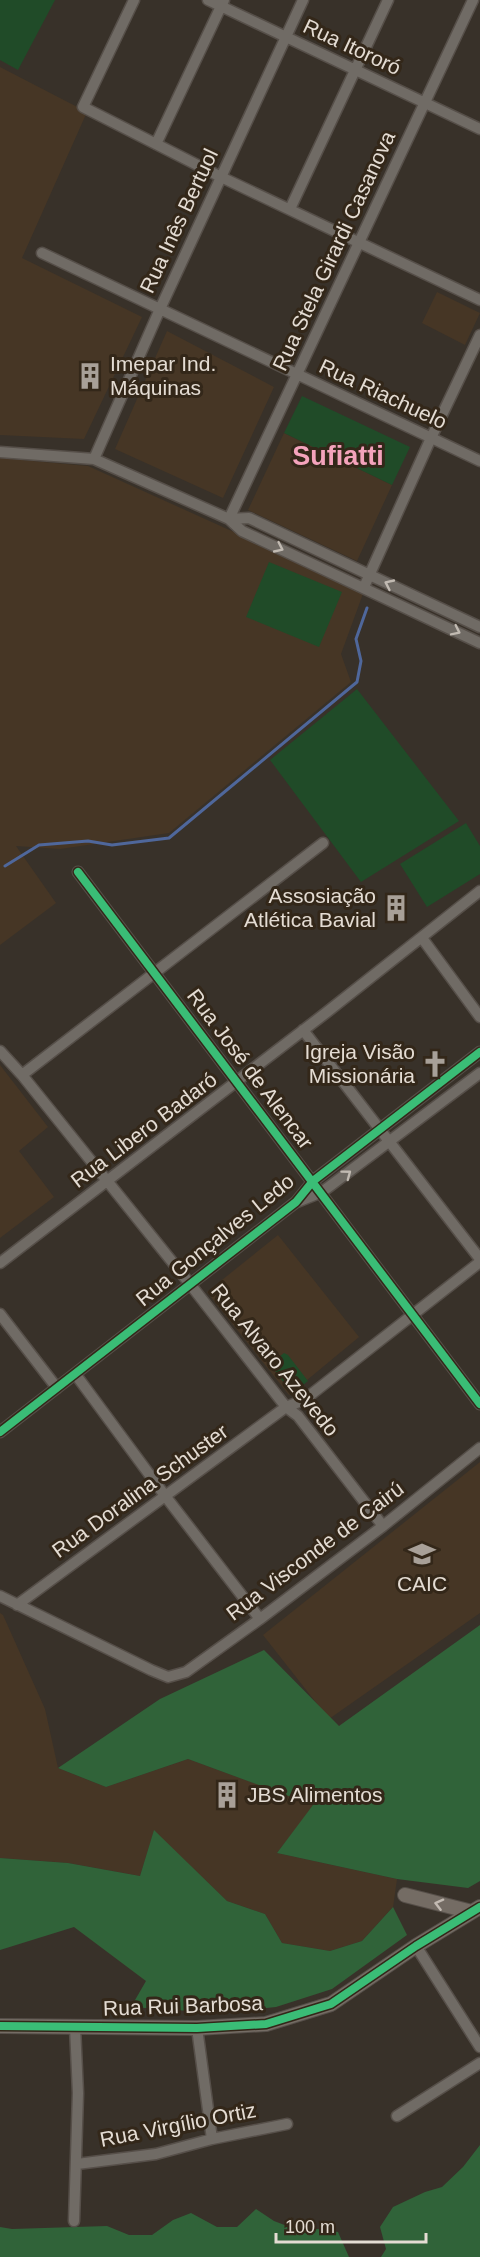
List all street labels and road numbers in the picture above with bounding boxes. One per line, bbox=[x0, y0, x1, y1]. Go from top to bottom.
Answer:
street label: Rua Itororó bbox=[300, 14, 405, 79]
street label: Rua Stela Girardi Casanova bbox=[268, 127, 399, 374]
street label: Rua Inês Bertuol bbox=[135, 145, 222, 297]
street label: Rua Riachuelo bbox=[316, 354, 451, 433]
street label: Rua José de Alencar bbox=[183, 984, 318, 1153]
street label: Rua Libero Badaró bbox=[66, 1067, 221, 1192]
street label: Rua Gonçalves Ledo bbox=[131, 1169, 298, 1310]
street label: Rua Alvaro Azevedo bbox=[207, 1279, 344, 1440]
street label: Rua Doralina Schuster bbox=[47, 1419, 232, 1562]
street label: Rua Visconde de Cairú bbox=[222, 1477, 408, 1625]
street label: Rua Rui Barbosa bbox=[103, 1991, 264, 2020]
street label: Rua Virgílio Ortiz bbox=[98, 2098, 258, 2151]

